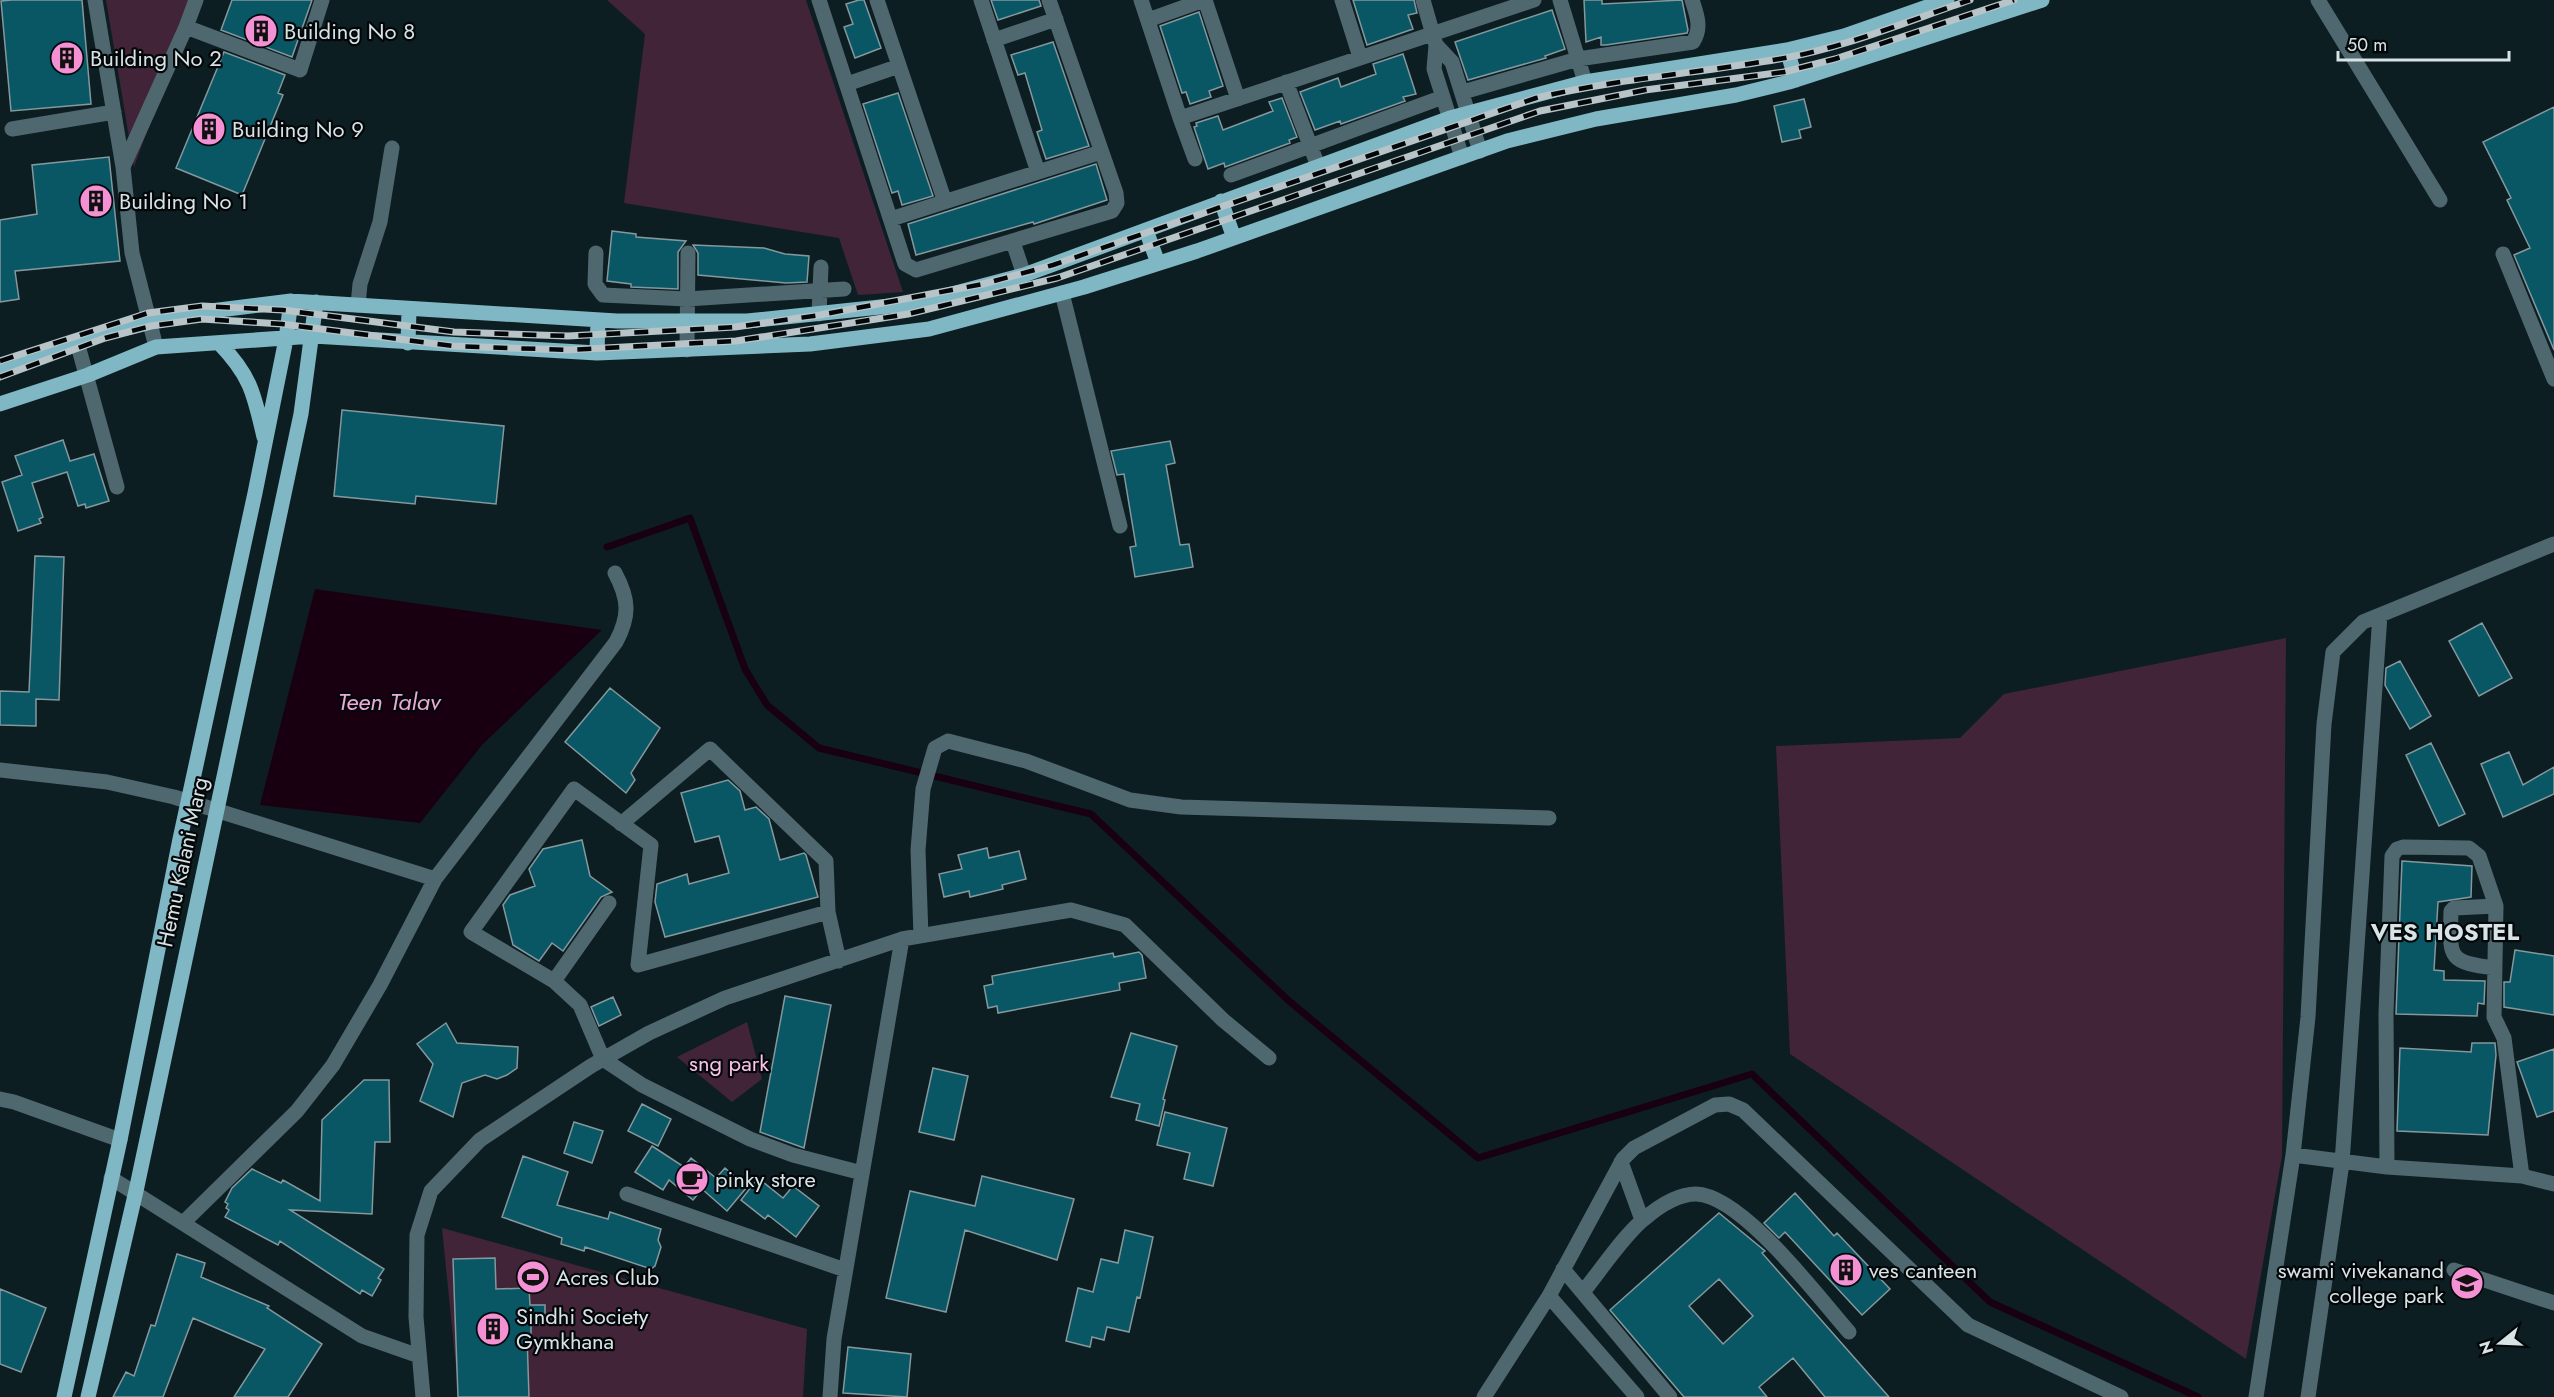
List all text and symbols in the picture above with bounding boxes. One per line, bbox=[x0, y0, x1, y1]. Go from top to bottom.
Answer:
building icon: Building No 8 bbox=[243, 13, 279, 49]
place label: Building No 8 bbox=[284, 15, 415, 47]
scale bar bbox=[2338, 24, 2509, 62]
text: 50 m bbox=[2347, 32, 2387, 58]
building icon: Building No 2 bbox=[49, 40, 85, 76]
place label: Building No 2 bbox=[90, 42, 222, 74]
building icon: Building No 9 bbox=[191, 111, 227, 147]
place label: Building No 9 bbox=[232, 113, 364, 145]
building icon: Building No 1 bbox=[78, 183, 114, 219]
place label: Building No 1 bbox=[119, 185, 248, 217]
water label: Teen Talav bbox=[338, 684, 442, 719]
street label: Hemu Kalani Marg bbox=[148, 774, 216, 950]
district label: VES HOSTEL bbox=[2370, 914, 2520, 949]
park label: sng park bbox=[689, 1047, 769, 1079]
cafe icon: pinky store bbox=[674, 1161, 710, 1197]
place label: pinky store bbox=[715, 1163, 816, 1195]
building icon: ves canteen bbox=[1828, 1252, 1864, 1288]
place label: ves canteen bbox=[1869, 1254, 1977, 1286]
place label: swami vivekanand college park bbox=[2278, 1254, 2444, 1311]
sports icon: Acres Club bbox=[515, 1259, 551, 1295]
place label: Acres Club bbox=[556, 1261, 659, 1293]
school or university icon: swami vivekanand college park bbox=[2449, 1265, 2485, 1301]
place label: Sindhi Society Gymkhana bbox=[516, 1300, 649, 1357]
building icon: Sindhi Society Gymkhana bbox=[475, 1311, 511, 1347]
north arrow bbox=[2470, 1313, 2530, 1373]
text: N bbox=[2473, 1338, 2499, 1357]

